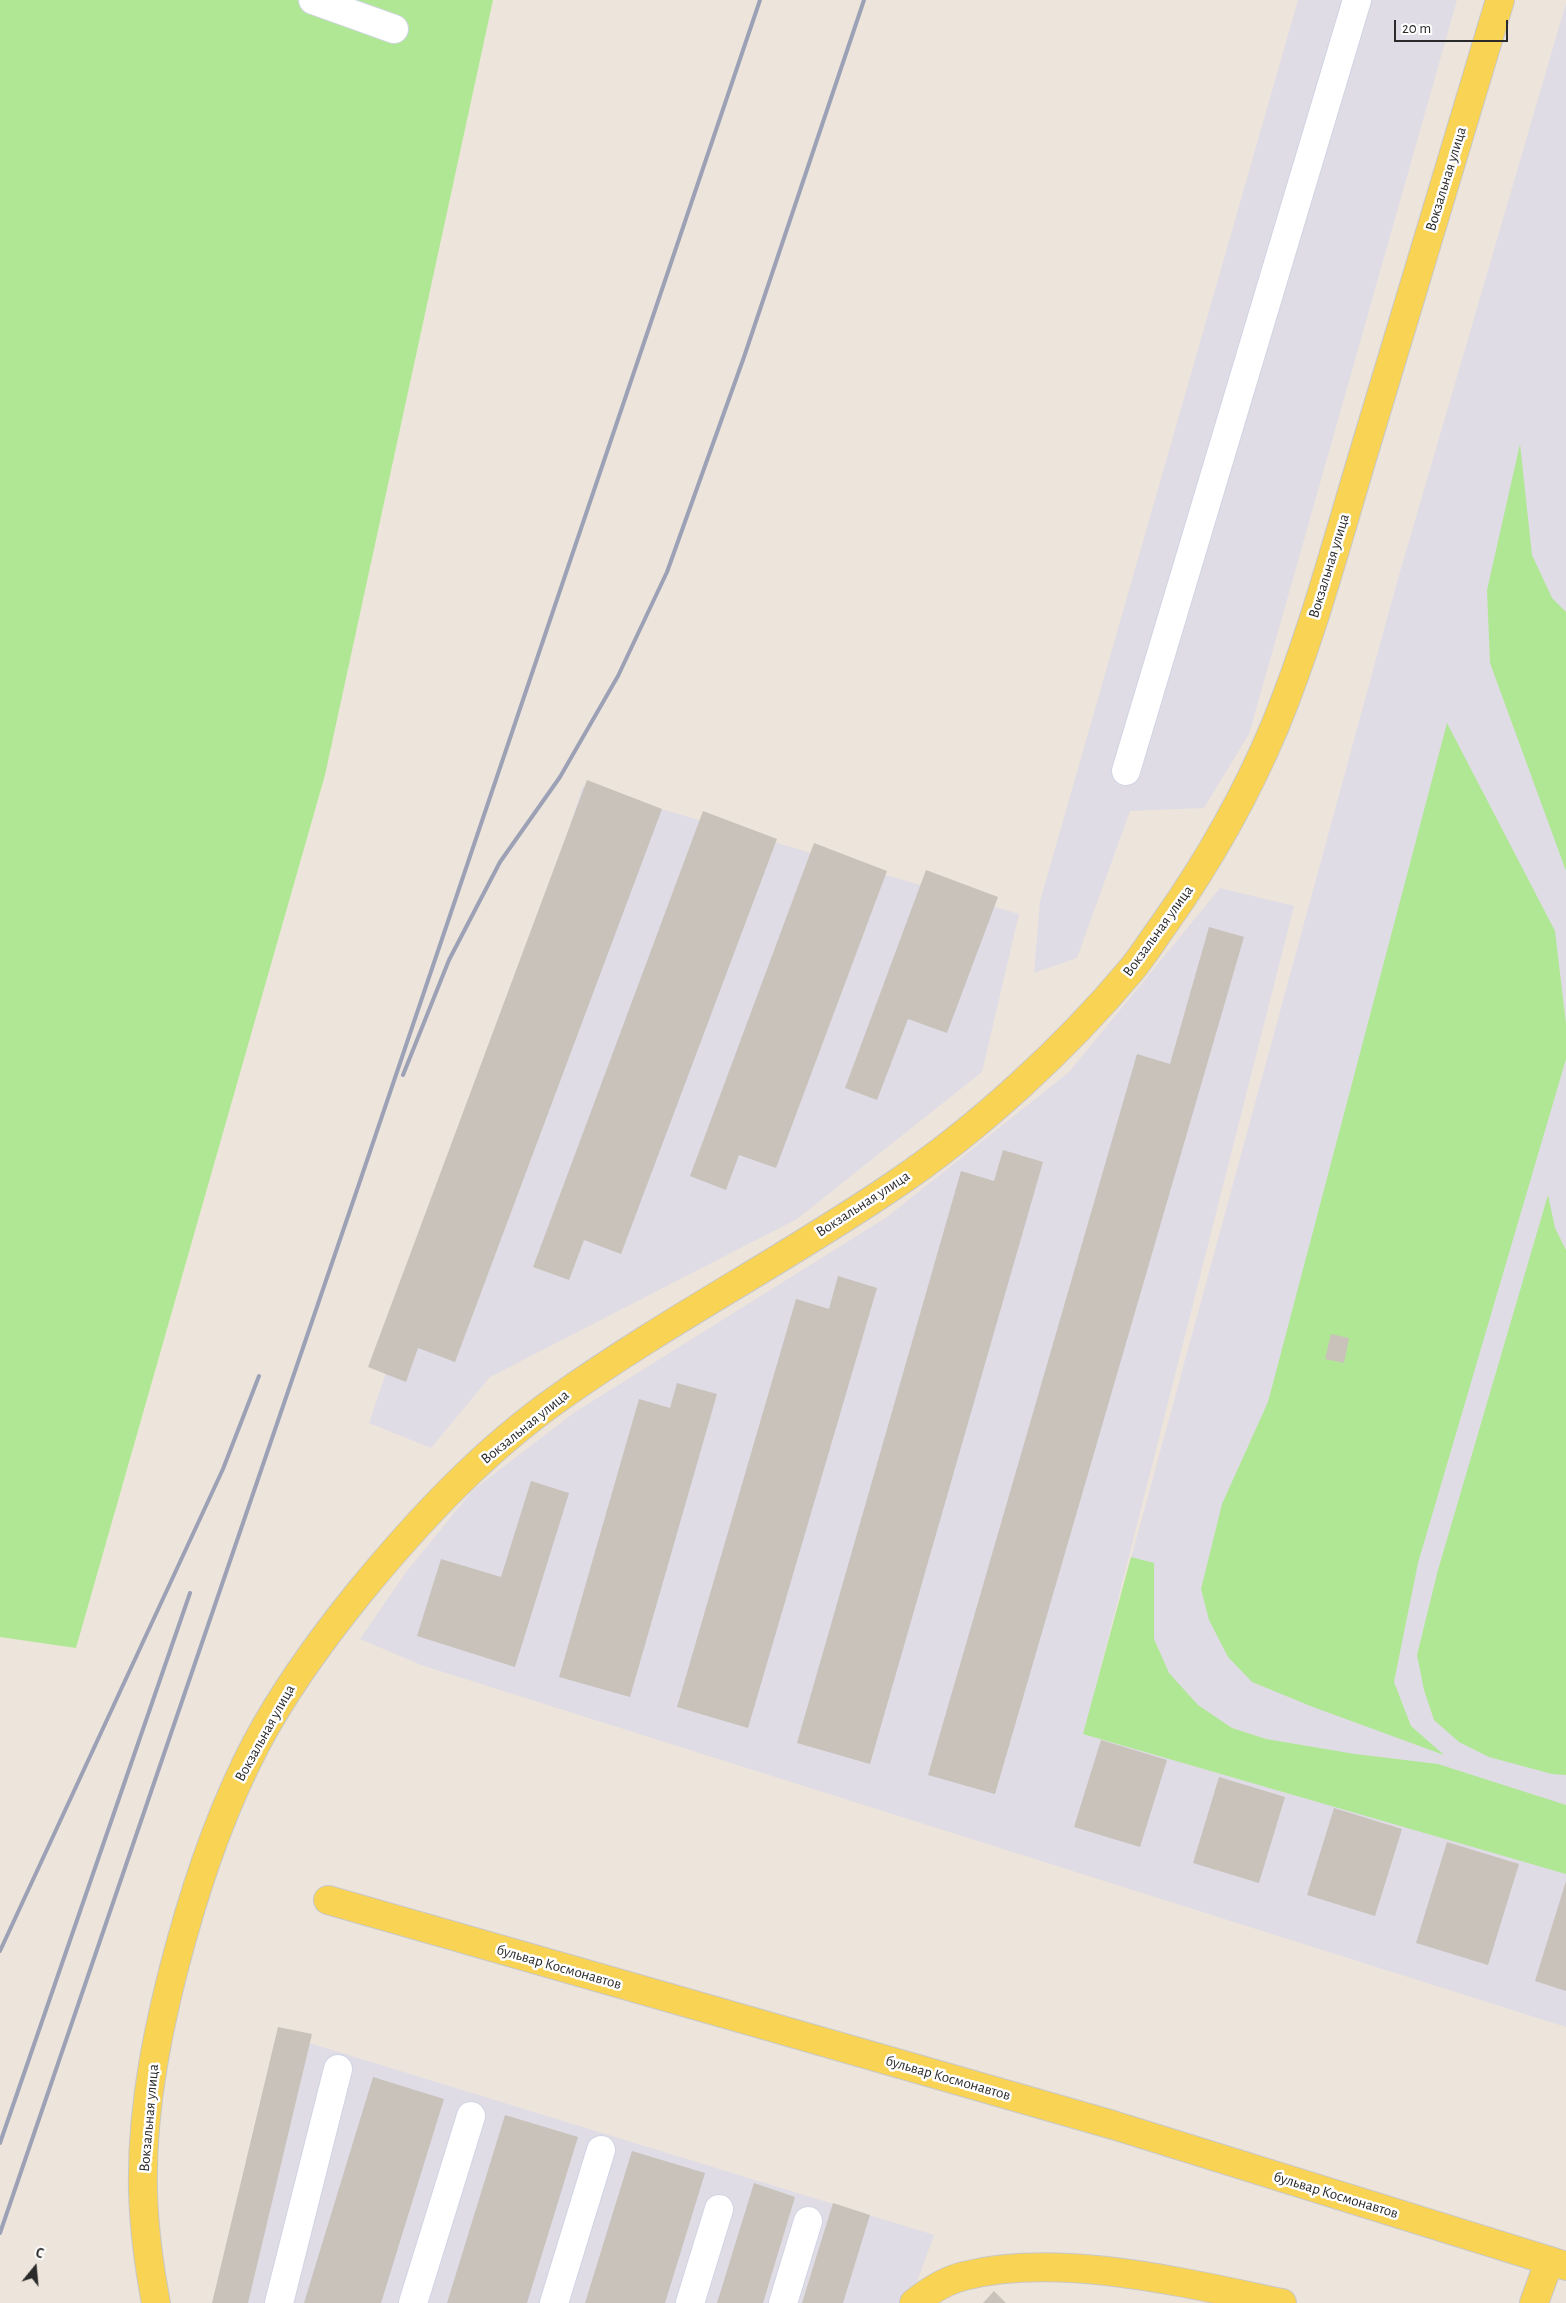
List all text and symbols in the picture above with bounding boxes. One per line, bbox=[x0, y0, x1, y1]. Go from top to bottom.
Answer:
scale bar bbox=[1396, 10, 1510, 42]
text: 20 m bbox=[1402, 21, 1431, 36]
street label: Вокзальная улица bbox=[1422, 125, 1470, 233]
street label: Вокзальная улица bbox=[1305, 512, 1353, 620]
street label: Вокзальная улица bbox=[1119, 882, 1197, 980]
street label: Вокзальная улица bbox=[813, 1167, 913, 1241]
street label: Вокзальная улица bbox=[477, 1386, 573, 1468]
street label: Вокзальная улица bbox=[231, 1681, 299, 1785]
street label: бульвар Космонавтов bbox=[494, 1941, 624, 1993]
street label: бульвар Космонавтов bbox=[883, 2052, 1013, 2104]
street label: Вокзальная улица bbox=[135, 2063, 163, 2173]
street label: бульвар Космонавтов bbox=[1272, 2167, 1400, 2223]
north arrow bbox=[10, 2243, 60, 2293]
text: С bbox=[34, 2246, 45, 2261]

